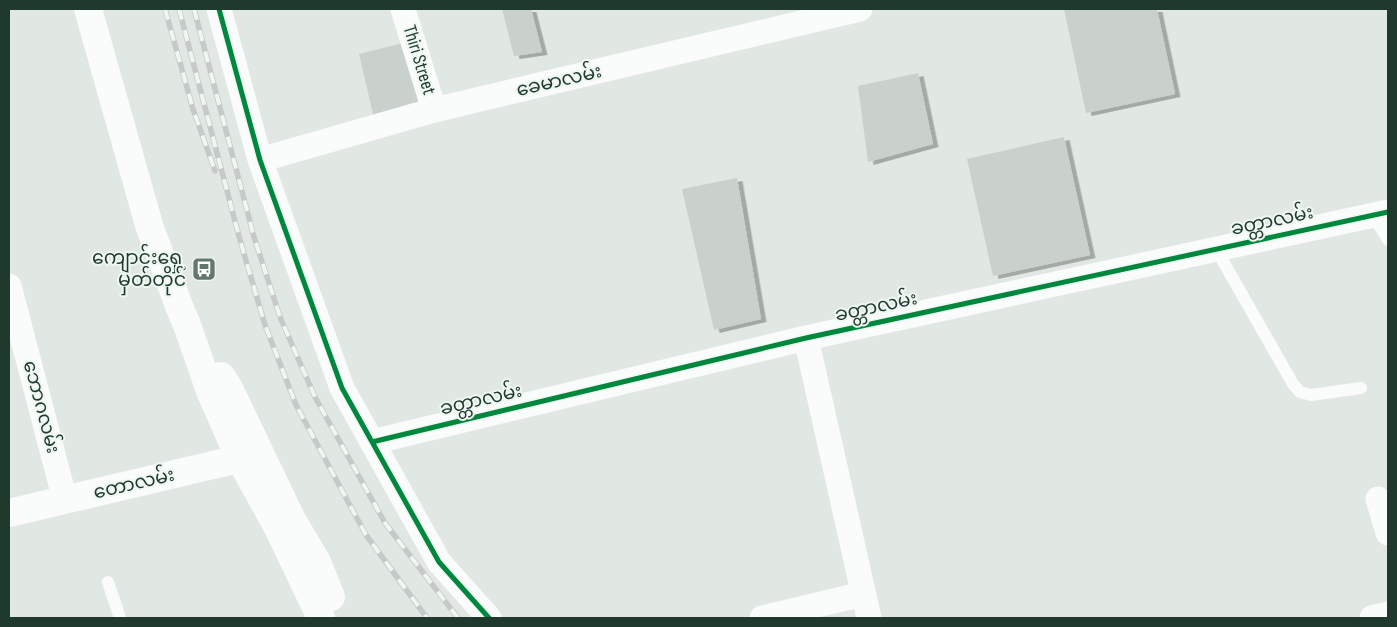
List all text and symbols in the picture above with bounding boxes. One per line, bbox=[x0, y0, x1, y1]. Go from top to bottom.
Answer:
street label: Thiri Street bbox=[398, 23, 440, 98]
street label: ခေမာလမ်း bbox=[513, 56, 604, 102]
street label: ခတ္တာလမ်း bbox=[1228, 197, 1316, 244]
place label: ကျောင်းရှေ့ မှတ်တိုင် bbox=[92, 243, 186, 296]
bus stop icon: ကျောင်းရှေ့ မှတ်တိုင် bbox=[191, 256, 217, 282]
street label: ခတ္တာလမ်း bbox=[832, 283, 920, 330]
street label: ဘောဂလမ်း bbox=[18, 357, 68, 456]
street label: ခတ္တာလမ်း bbox=[437, 375, 525, 424]
street label: တောလမ်း bbox=[90, 460, 177, 504]

